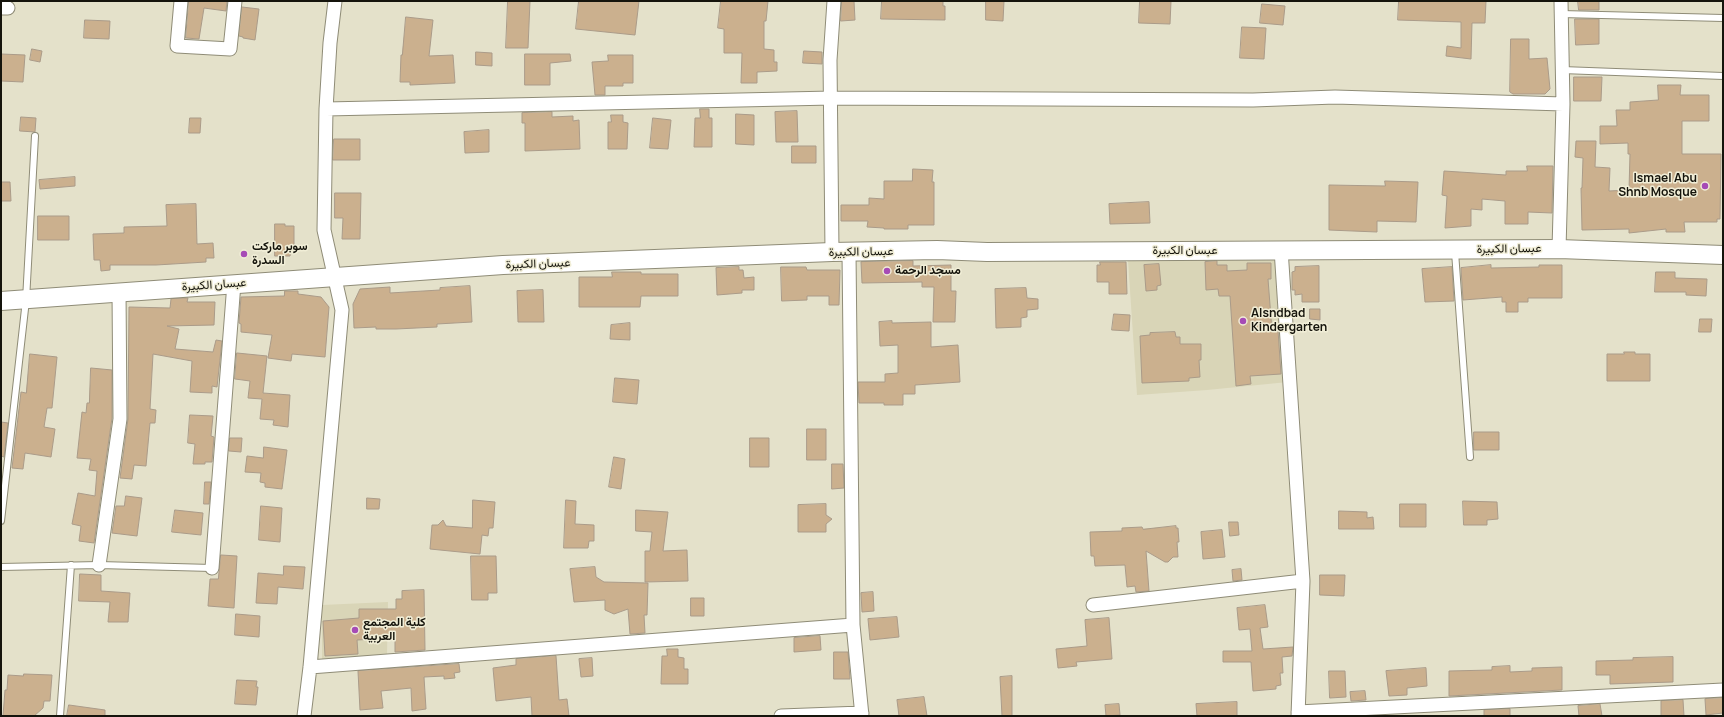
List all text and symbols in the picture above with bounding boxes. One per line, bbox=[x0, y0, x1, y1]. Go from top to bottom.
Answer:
place label: Ismael Abu Shnb Mosque bbox=[1618, 172, 1697, 200]
marker: Ismael Abu Shnb Mosque bbox=[1700, 181, 1710, 191]
place label: سوبر ماركت السدرة bbox=[252, 240, 308, 268]
street label: عبسان الكبيرة bbox=[1476, 241, 1542, 257]
street label: عبسان الكبيرة bbox=[828, 244, 894, 260]
street label: عبسان الكبيرة bbox=[1153, 244, 1217, 258]
marker: سوبر ماركت السدرة bbox=[239, 249, 249, 259]
street label: عبسان الكبيرة bbox=[505, 256, 571, 272]
place label: مسجد الرحمة bbox=[895, 264, 961, 278]
marker: مسجد الرحمة bbox=[882, 266, 892, 276]
street label: عبسان الكبيرة bbox=[181, 276, 247, 294]
place label: Alsndbad Kindergarten bbox=[1251, 307, 1327, 335]
marker: Alsndbad Kindergarten bbox=[1238, 316, 1248, 326]
place label: كلية المجتمع العربية bbox=[363, 616, 426, 644]
marker: كلية المجتمع العربية bbox=[350, 625, 360, 635]

